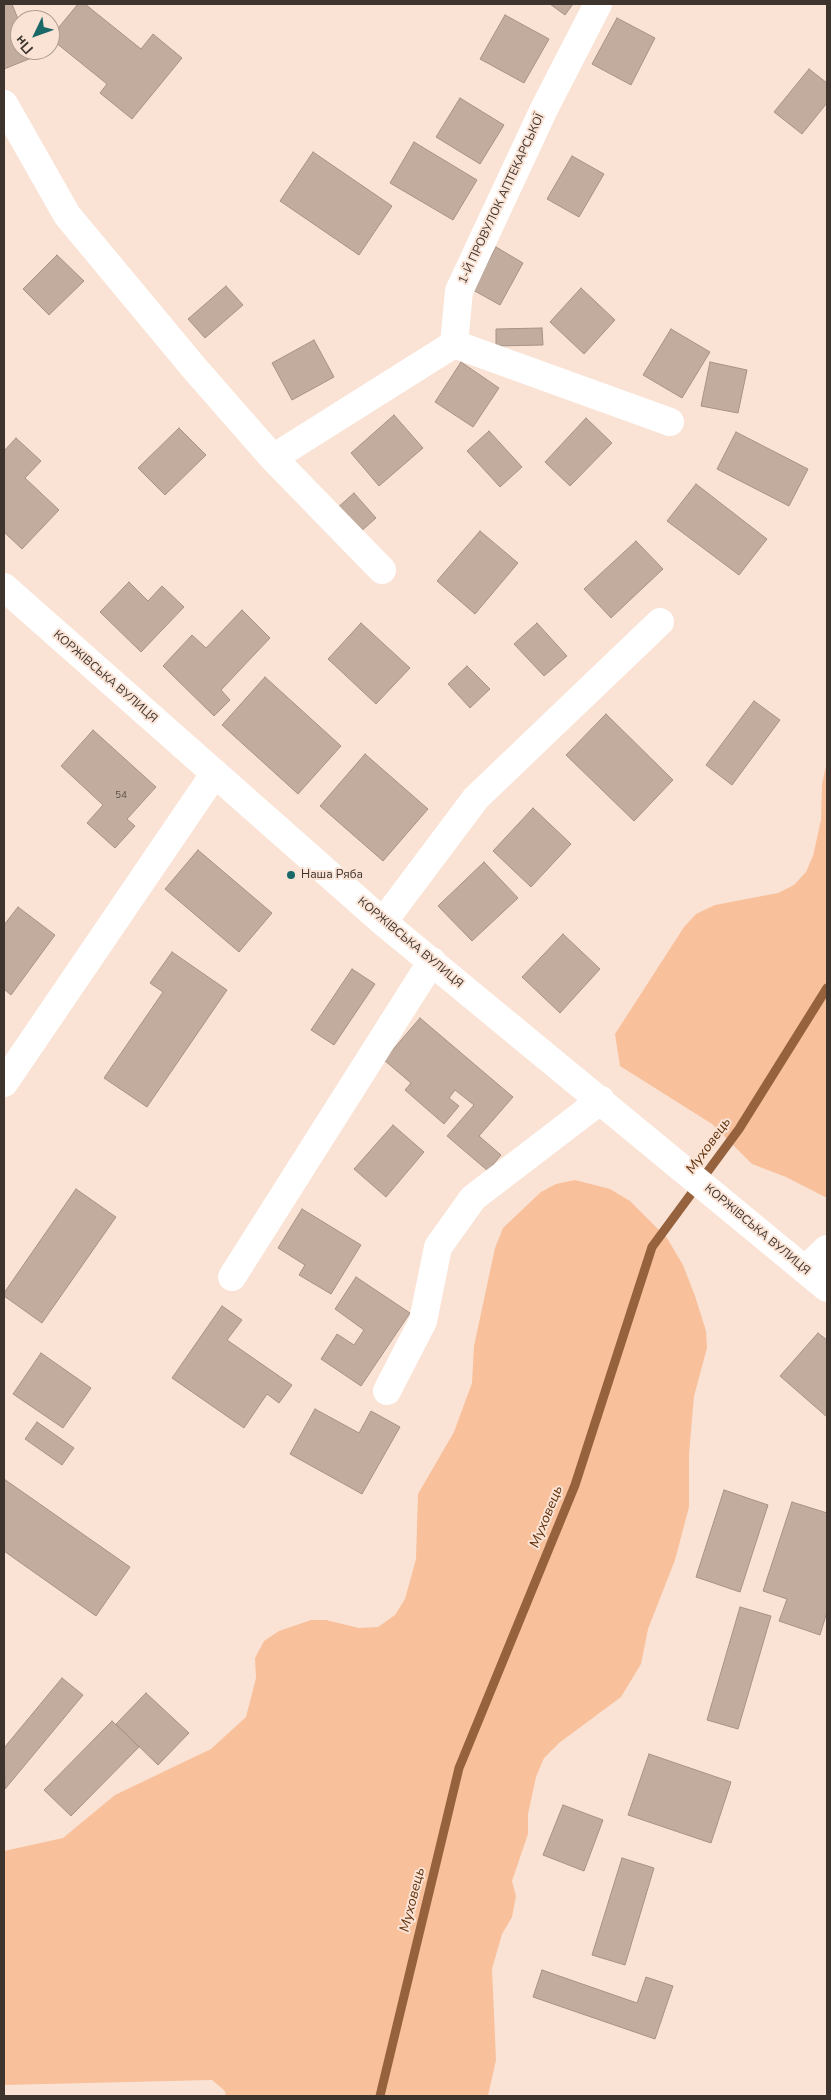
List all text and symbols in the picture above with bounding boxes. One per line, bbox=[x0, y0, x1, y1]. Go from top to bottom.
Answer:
north arrow bbox=[10, 10, 60, 60]
text: Пн bbox=[11, 31, 38, 58]
street label: 1-Й ПРОВУЛОК АПТЕКАРСЬКОЇ bbox=[456, 112, 548, 286]
street label: КОРЖІВСЬКА ВУЛИЦЯ bbox=[50, 628, 160, 726]
house number: 54 bbox=[115, 790, 127, 802]
place label: Наша Ряба bbox=[301, 868, 363, 882]
marker: Наша Ряба bbox=[285, 869, 297, 881]
street label: КОРЖІВСЬКА ВУЛИЦЯ bbox=[354, 895, 466, 991]
water label: Муховець bbox=[683, 1115, 735, 1177]
street label: КОРЖІВСЬКА ВУЛИЦЯ bbox=[701, 1182, 813, 1278]
water label: Муховець bbox=[527, 1483, 567, 1551]
water label: Муховець bbox=[397, 1866, 429, 1934]

